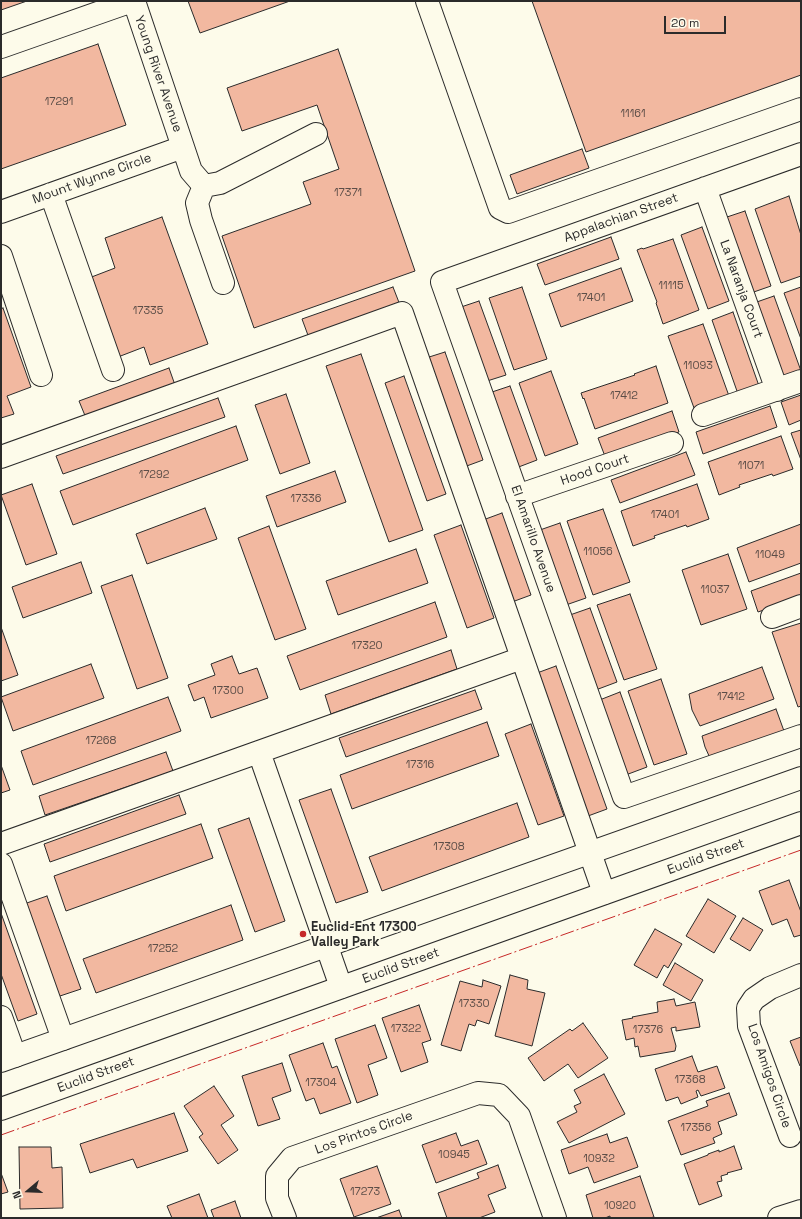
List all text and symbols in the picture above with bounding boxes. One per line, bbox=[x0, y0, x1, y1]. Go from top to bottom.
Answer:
scale bar bbox=[666, 8, 728, 34]
street label: Young River Avenue bbox=[131, 14, 185, 134]
text: 20 m bbox=[671, 15, 699, 31]
house number: 17291 bbox=[45, 95, 73, 109]
house number: 11161 bbox=[620, 107, 646, 121]
street label: Mount Wynne Circle bbox=[30, 150, 154, 208]
house number: 17371 bbox=[334, 186, 362, 200]
street label: Appalachian Street bbox=[562, 190, 680, 246]
street label: La Naranja Court bbox=[716, 238, 766, 340]
house number: 11115 bbox=[659, 279, 683, 293]
house number: 17401 bbox=[577, 291, 605, 305]
house number: 17335 bbox=[133, 304, 163, 318]
house number: 11093 bbox=[683, 359, 713, 373]
house number: 17412 bbox=[610, 389, 638, 403]
street label: Hood Court bbox=[559, 451, 631, 489]
house number: 11071 bbox=[738, 459, 764, 473]
house number: 17292 bbox=[139, 468, 169, 482]
street label: El Amarillo Avenue bbox=[507, 483, 559, 595]
house number: 17336 bbox=[291, 492, 321, 506]
house number: 17401 bbox=[651, 508, 679, 522]
house number: 11056 bbox=[583, 545, 613, 559]
house number: 11049 bbox=[755, 548, 785, 562]
house number: 11037 bbox=[700, 583, 730, 597]
house number: 17320 bbox=[351, 639, 383, 653]
house number: 17300 bbox=[212, 684, 244, 698]
house number: 17412 bbox=[717, 690, 745, 704]
house number: 17268 bbox=[86, 734, 116, 748]
house number: 17316 bbox=[406, 758, 434, 772]
street label: Euclid Street bbox=[665, 836, 747, 878]
house number: 17308 bbox=[433, 840, 465, 854]
place label: Euclid-Ent 17300 Valley Park bbox=[311, 919, 417, 950]
marker: Euclid-Ent 17300 Valley Park bbox=[298, 929, 308, 939]
house number: 17252 bbox=[148, 942, 178, 956]
street label: Euclid Street bbox=[360, 945, 442, 987]
house number: 17330 bbox=[458, 997, 490, 1011]
house number: 17322 bbox=[391, 1022, 421, 1036]
street label: Los Amigos Circle bbox=[744, 1022, 794, 1130]
house number: 17376 bbox=[633, 1023, 663, 1037]
street label: Euclid Street bbox=[55, 1054, 137, 1096]
house number: 17368 bbox=[674, 1073, 706, 1087]
house number: 17304 bbox=[305, 1076, 337, 1090]
street label: Los Pintos Circle bbox=[313, 1108, 415, 1158]
house number: 17356 bbox=[681, 1121, 711, 1135]
house number: 10945 bbox=[438, 1148, 470, 1162]
house number: 10932 bbox=[583, 1152, 615, 1166]
north arrow bbox=[8, 1171, 48, 1211]
house number: 17273 bbox=[350, 1185, 380, 1199]
text: N bbox=[9, 1189, 24, 1201]
house number: 10920 bbox=[604, 1199, 636, 1213]

